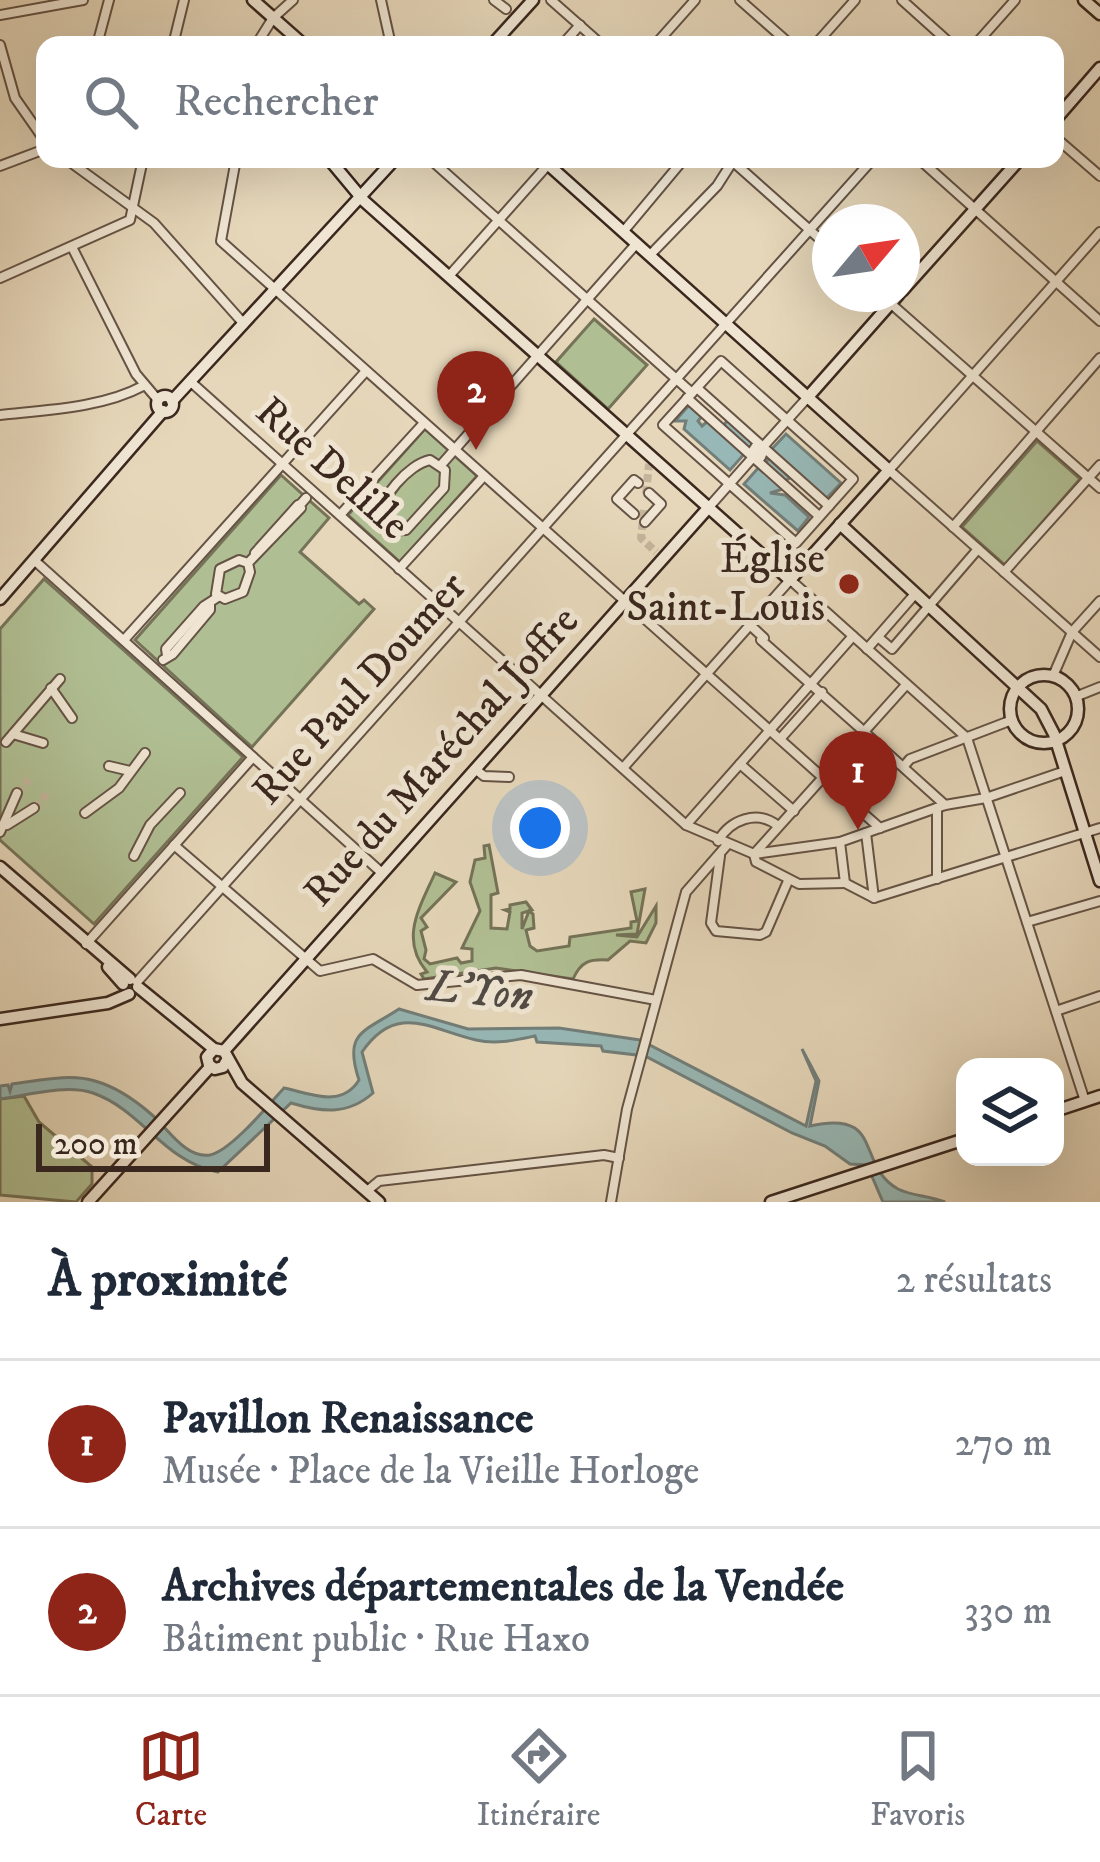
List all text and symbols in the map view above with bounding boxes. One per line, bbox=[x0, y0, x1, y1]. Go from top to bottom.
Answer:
search box bbox=[36, 36, 1064, 168]
icon: search bbox=[78, 69, 144, 135]
text: Rechercher bbox=[174, 74, 379, 130]
north arrow bbox=[812, 204, 920, 312]
pin: 2 bbox=[437, 351, 515, 450]
street label: Rue Delille bbox=[244, 386, 420, 552]
place label: Église Saint-Louis bbox=[626, 533, 825, 634]
street label: Rue Paul Doumer bbox=[242, 562, 478, 816]
marker: Église Saint-Louis bbox=[836, 571, 862, 597]
street label: Rue du Maréchal Joffre bbox=[293, 596, 591, 918]
pin: 1 bbox=[819, 731, 897, 830]
your location bbox=[510, 798, 570, 858]
water label: L'Yon bbox=[421, 958, 536, 1025]
map controls bbox=[956, 1058, 1064, 1166]
button: layers bbox=[956, 1058, 1064, 1166]
scale bar bbox=[36, 1118, 270, 1171]
text: 200 m bbox=[54, 1124, 138, 1165]
text: À proximité bbox=[48, 1248, 288, 1312]
text: 2 résultats bbox=[896, 1256, 1052, 1305]
text: Pavillon Renaissance bbox=[162, 1391, 534, 1447]
text: 1 bbox=[80, 1419, 94, 1468]
text: 270 m bbox=[955, 1419, 1052, 1468]
text: Musée · Place de la Vieille Horloge bbox=[162, 1447, 699, 1496]
text: Archives départementales de la Vendée bbox=[162, 1559, 844, 1615]
text: 2 bbox=[77, 1587, 97, 1636]
text: 330 m bbox=[964, 1587, 1052, 1636]
text: Bâtiment public · Rue Haxo bbox=[162, 1615, 590, 1664]
tab: Carte bbox=[135, 1723, 207, 1836]
tab: Itinéraire bbox=[477, 1723, 600, 1836]
tab: Favoris bbox=[870, 1723, 965, 1836]

